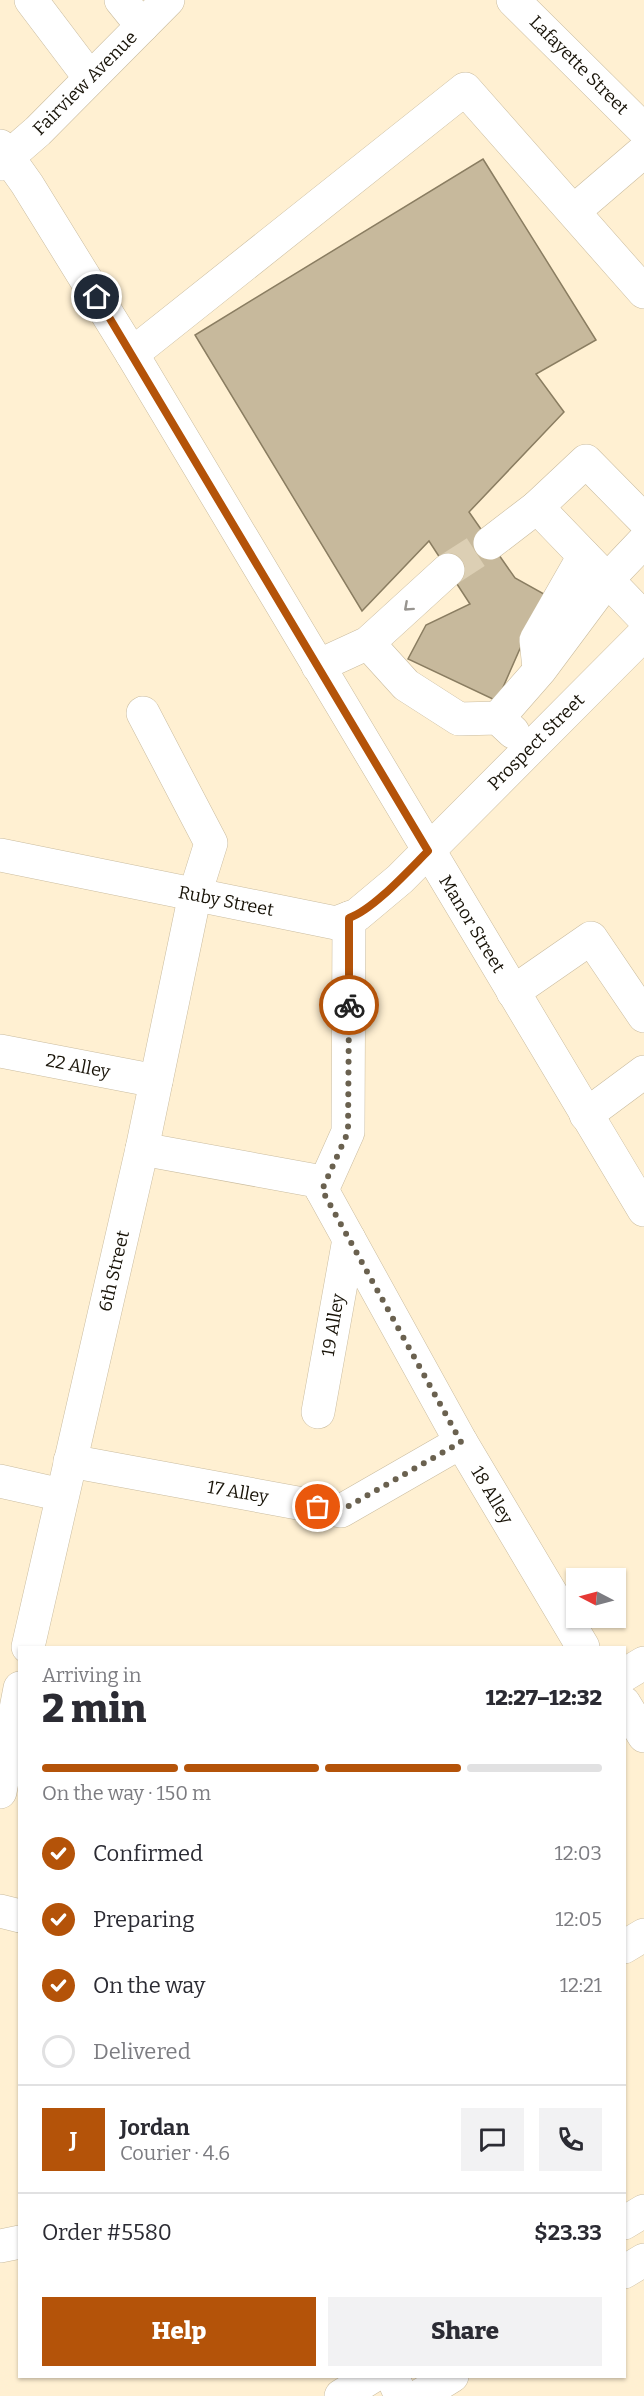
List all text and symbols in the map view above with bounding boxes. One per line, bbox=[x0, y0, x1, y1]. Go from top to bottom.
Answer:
street label: Lafayette Street bbox=[525, 11, 633, 119]
street label: Fairview Avenue bbox=[28, 26, 142, 140]
pin bbox=[71, 271, 122, 322]
icon: home bbox=[80, 280, 113, 313]
one-way arrow bbox=[405, 600, 415, 611]
street label: Prospect Street bbox=[483, 689, 589, 795]
street label: Manor Street bbox=[434, 871, 510, 977]
street label: Ruby Street bbox=[176, 881, 276, 921]
courier bbox=[319, 975, 379, 1035]
icon: bike bbox=[333, 989, 366, 1022]
street label: 22 Alley bbox=[44, 1049, 112, 1083]
street label: 6th Street bbox=[94, 1228, 134, 1314]
street label: 19 Alley bbox=[317, 1291, 349, 1358]
street label: 18 Alley bbox=[466, 1462, 518, 1528]
street label: 17 Alley bbox=[206, 1476, 271, 1508]
pin bbox=[292, 1481, 343, 1532]
icon: bag bbox=[301, 1490, 334, 1523]
north arrow bbox=[566, 1568, 626, 1628]
map controls bbox=[566, 1568, 626, 1628]
text: Arriving in bbox=[42, 1663, 141, 1687]
text: 12:27–12:32 bbox=[485, 1684, 602, 1711]
text: 2 min bbox=[42, 1686, 146, 1732]
text: On the way · 150 m bbox=[42, 1781, 211, 1805]
icon: check bbox=[42, 1837, 75, 1870]
text: Confirmed bbox=[93, 1840, 203, 1867]
text: 12:03 bbox=[555, 1841, 602, 1865]
icon: check bbox=[42, 1903, 75, 1936]
text: Preparing bbox=[93, 1906, 195, 1933]
text: 12:05 bbox=[555, 1907, 602, 1931]
icon: check bbox=[42, 1969, 75, 2002]
text: On the way bbox=[93, 1972, 205, 1999]
text: 12:21 bbox=[560, 1973, 602, 1997]
text: Delivered bbox=[93, 2038, 191, 2065]
button: chat bbox=[461, 2108, 524, 2171]
button: phone bbox=[539, 2108, 602, 2171]
text: Jordan bbox=[120, 2114, 190, 2141]
text: J bbox=[70, 2126, 77, 2153]
text: Courier · 4.6 bbox=[120, 2141, 230, 2165]
text: Order #5580 bbox=[42, 2219, 172, 2246]
text: $23.33 bbox=[534, 2219, 602, 2246]
button: Help bbox=[42, 2297, 316, 2366]
button: Share bbox=[328, 2297, 602, 2366]

